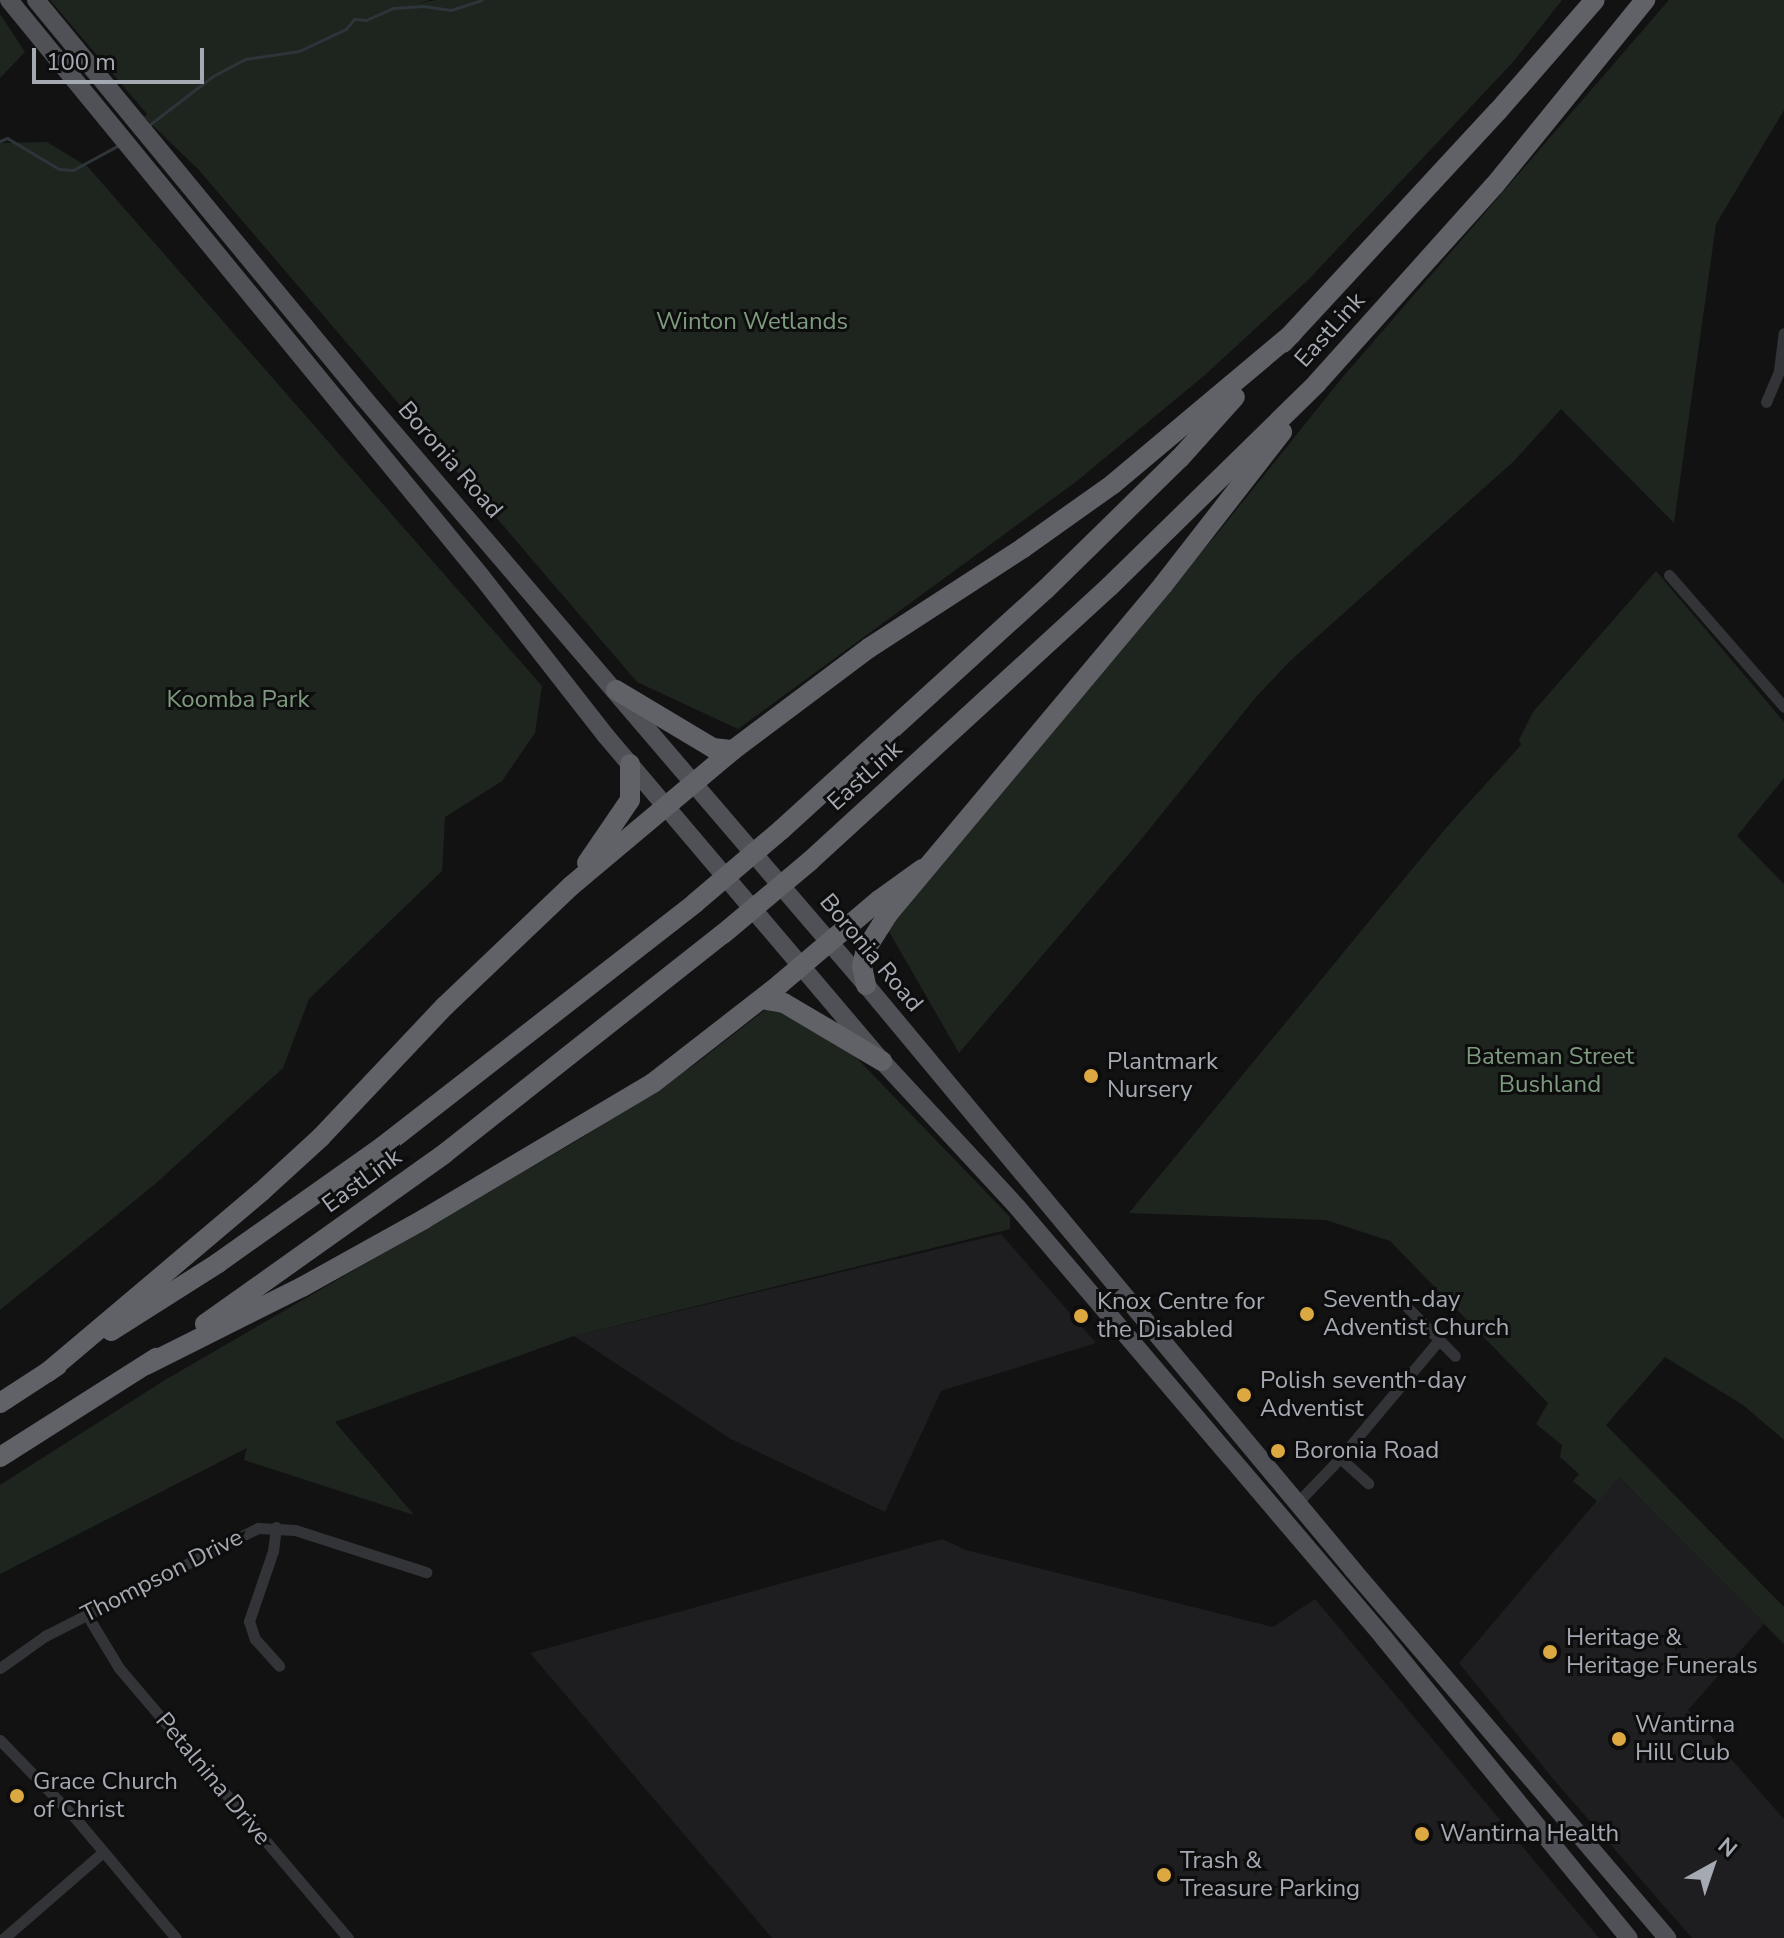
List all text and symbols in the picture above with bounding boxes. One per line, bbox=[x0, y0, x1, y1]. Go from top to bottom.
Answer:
scale bar bbox=[36, 32, 208, 82]
text: 100 m bbox=[46, 46, 116, 78]
street label: EastLink bbox=[1289, 287, 1371, 373]
park label: Winton Wetlands bbox=[656, 308, 848, 336]
street label: Boronia Road bbox=[391, 396, 509, 524]
park label: Koomba Park bbox=[167, 686, 309, 714]
street label: EastLink bbox=[822, 735, 908, 817]
street label: Boronia Road bbox=[813, 888, 929, 1018]
park label: Bateman Street Bushland bbox=[1466, 1043, 1634, 1099]
place label: Plantmark Nursery bbox=[1107, 1048, 1218, 1104]
marker: Plantmark Nursery bbox=[1082, 1067, 1100, 1085]
street label: EastLink bbox=[317, 1143, 407, 1219]
place label: Seventh-day Adventist Church bbox=[1323, 1286, 1509, 1342]
place label: Knox Centre for the Disabled bbox=[1097, 1288, 1265, 1344]
marker: Seventh-day Adventist Church bbox=[1298, 1305, 1316, 1323]
marker: Knox Centre for the Disabled bbox=[1072, 1307, 1090, 1325]
place label: Polish seventh-day Adventist bbox=[1260, 1367, 1466, 1423]
marker: Polish seventh-day Adventist bbox=[1235, 1386, 1253, 1404]
place label: Boronia Road bbox=[1294, 1437, 1439, 1465]
marker: Boronia Road bbox=[1269, 1442, 1287, 1460]
street label: Thompson Drive bbox=[76, 1523, 248, 1629]
place label: Heritage & Heritage Funerals bbox=[1566, 1624, 1758, 1680]
marker: Heritage & Heritage Funerals bbox=[1541, 1643, 1559, 1661]
street label: Petalnina Drive bbox=[149, 1707, 277, 1851]
place label: Wantirna Hill Club bbox=[1635, 1711, 1735, 1767]
marker: Wantirna Hill Club bbox=[1610, 1730, 1628, 1748]
place label: Grace Church of Christ bbox=[33, 1768, 178, 1824]
marker: Grace Church of Christ bbox=[8, 1787, 26, 1805]
place label: Wantirna Health bbox=[1440, 1820, 1619, 1848]
marker: Wantirna Health bbox=[1411, 1823, 1433, 1845]
north arrow bbox=[1672, 1826, 1752, 1906]
text: N bbox=[1711, 1831, 1743, 1864]
place label: Trash & Treasure Parking bbox=[1180, 1847, 1360, 1903]
marker: Trash & Treasure Parking bbox=[1155, 1866, 1173, 1884]

